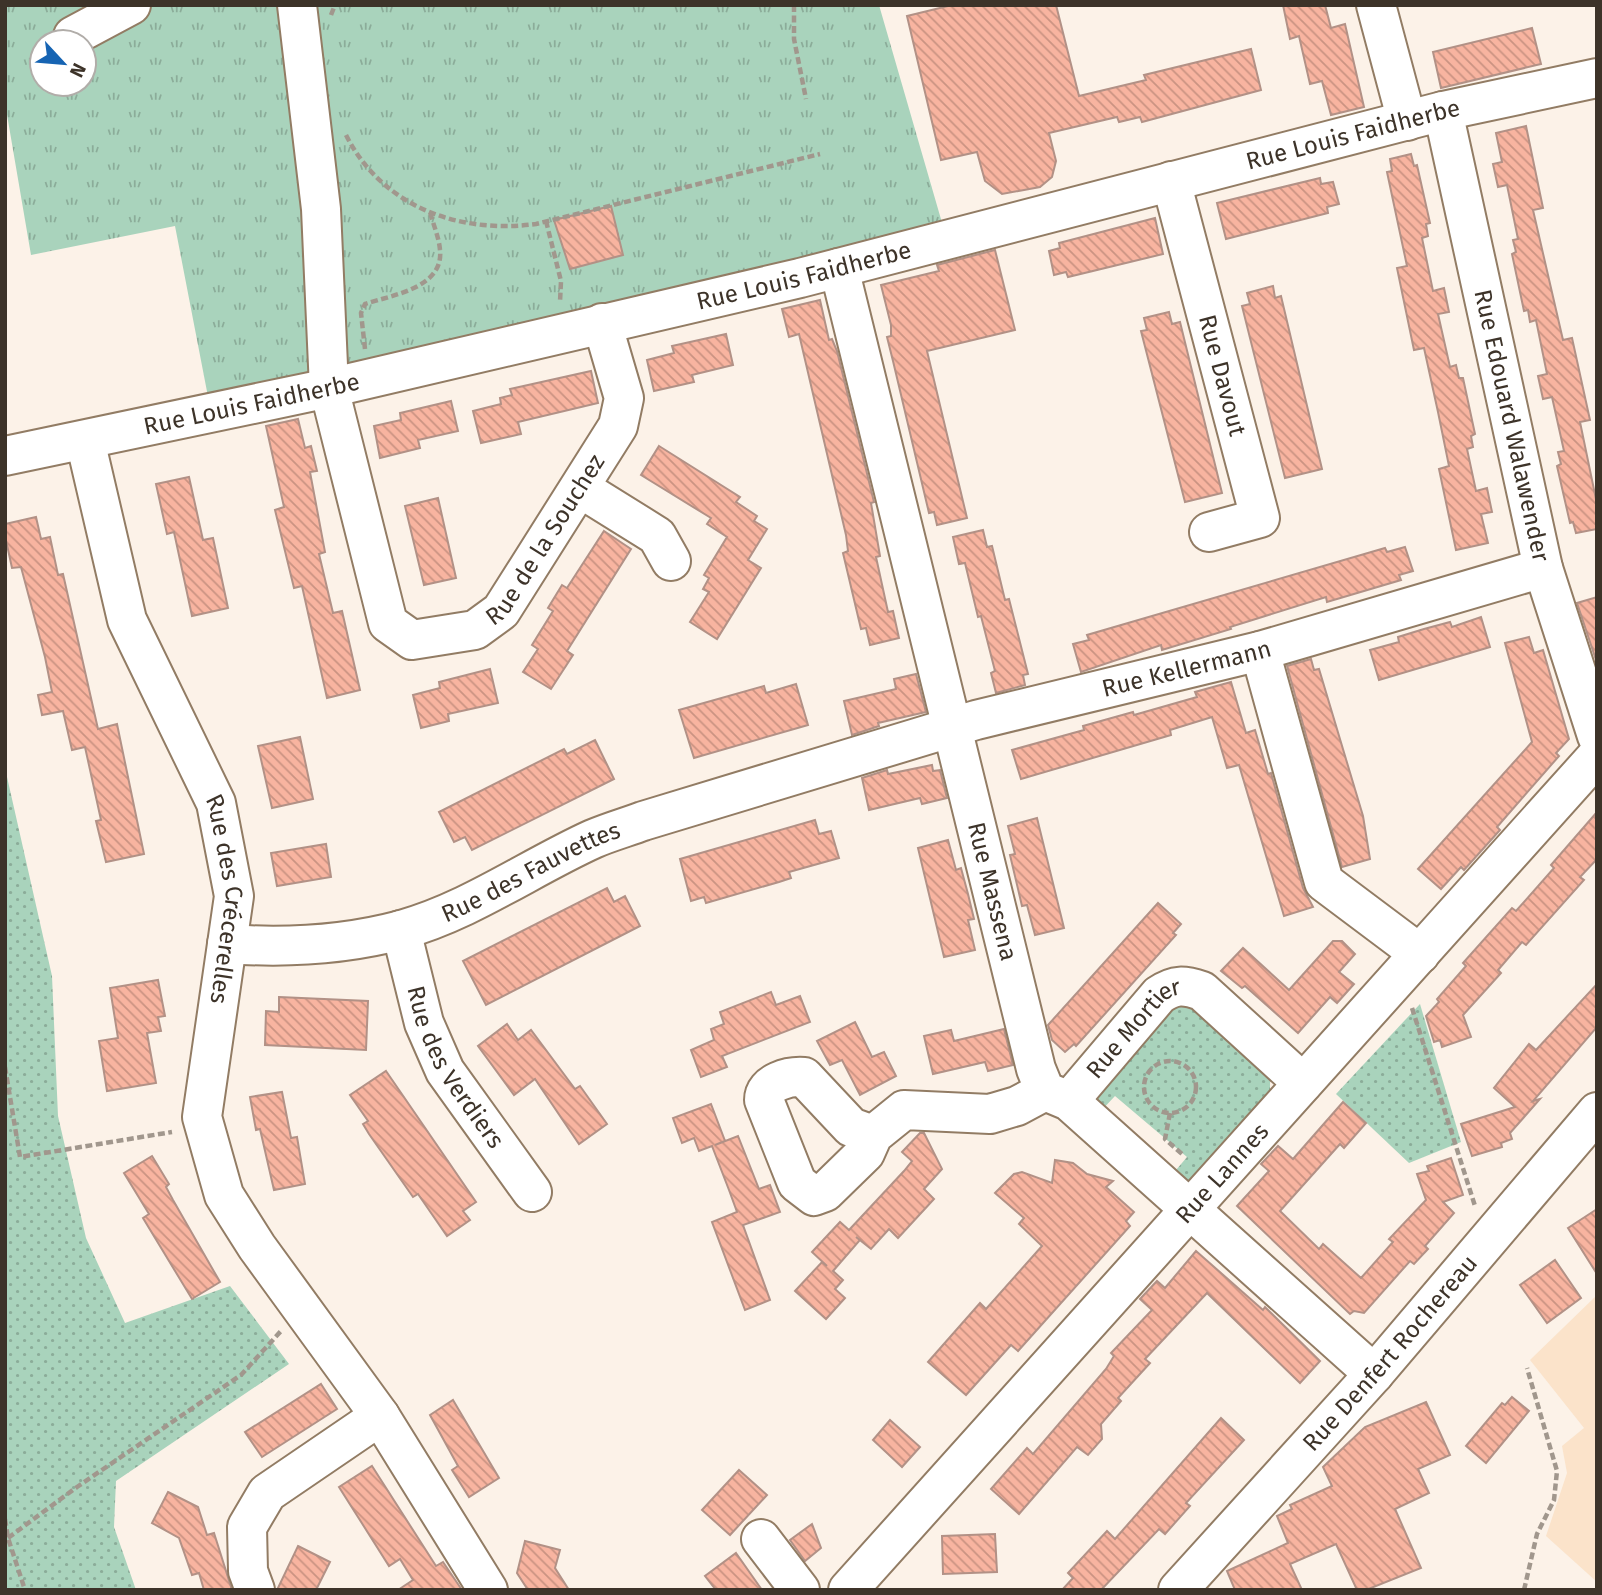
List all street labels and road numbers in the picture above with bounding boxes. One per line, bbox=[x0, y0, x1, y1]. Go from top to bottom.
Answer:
street label: Rue Louis Faidherbe bbox=[1243, 94, 1463, 176]
street label: Rue Louis Faidherbe bbox=[694, 236, 914, 316]
street label: Rue Edouard Walawender bbox=[1468, 287, 1555, 565]
street label: Rue Davout bbox=[1193, 312, 1252, 439]
street label: Rue Louis Faidherbe bbox=[141, 367, 362, 441]
street label: Rue de la Souchez bbox=[480, 449, 611, 631]
street label: Rue Kellermann bbox=[1099, 634, 1274, 703]
street label: Rue des Crécerelles bbox=[200, 789, 248, 1006]
street label: Rue des Fauvettes bbox=[437, 816, 624, 928]
street label: Rue Massena bbox=[962, 819, 1023, 964]
street label: Rue Mortier bbox=[1080, 972, 1184, 1084]
street label: Rue des Verdiers bbox=[401, 983, 510, 1154]
street label: Rue Lannes bbox=[1170, 1117, 1274, 1229]
street label: Rue Denfert Rochereau bbox=[1297, 1249, 1483, 1457]

